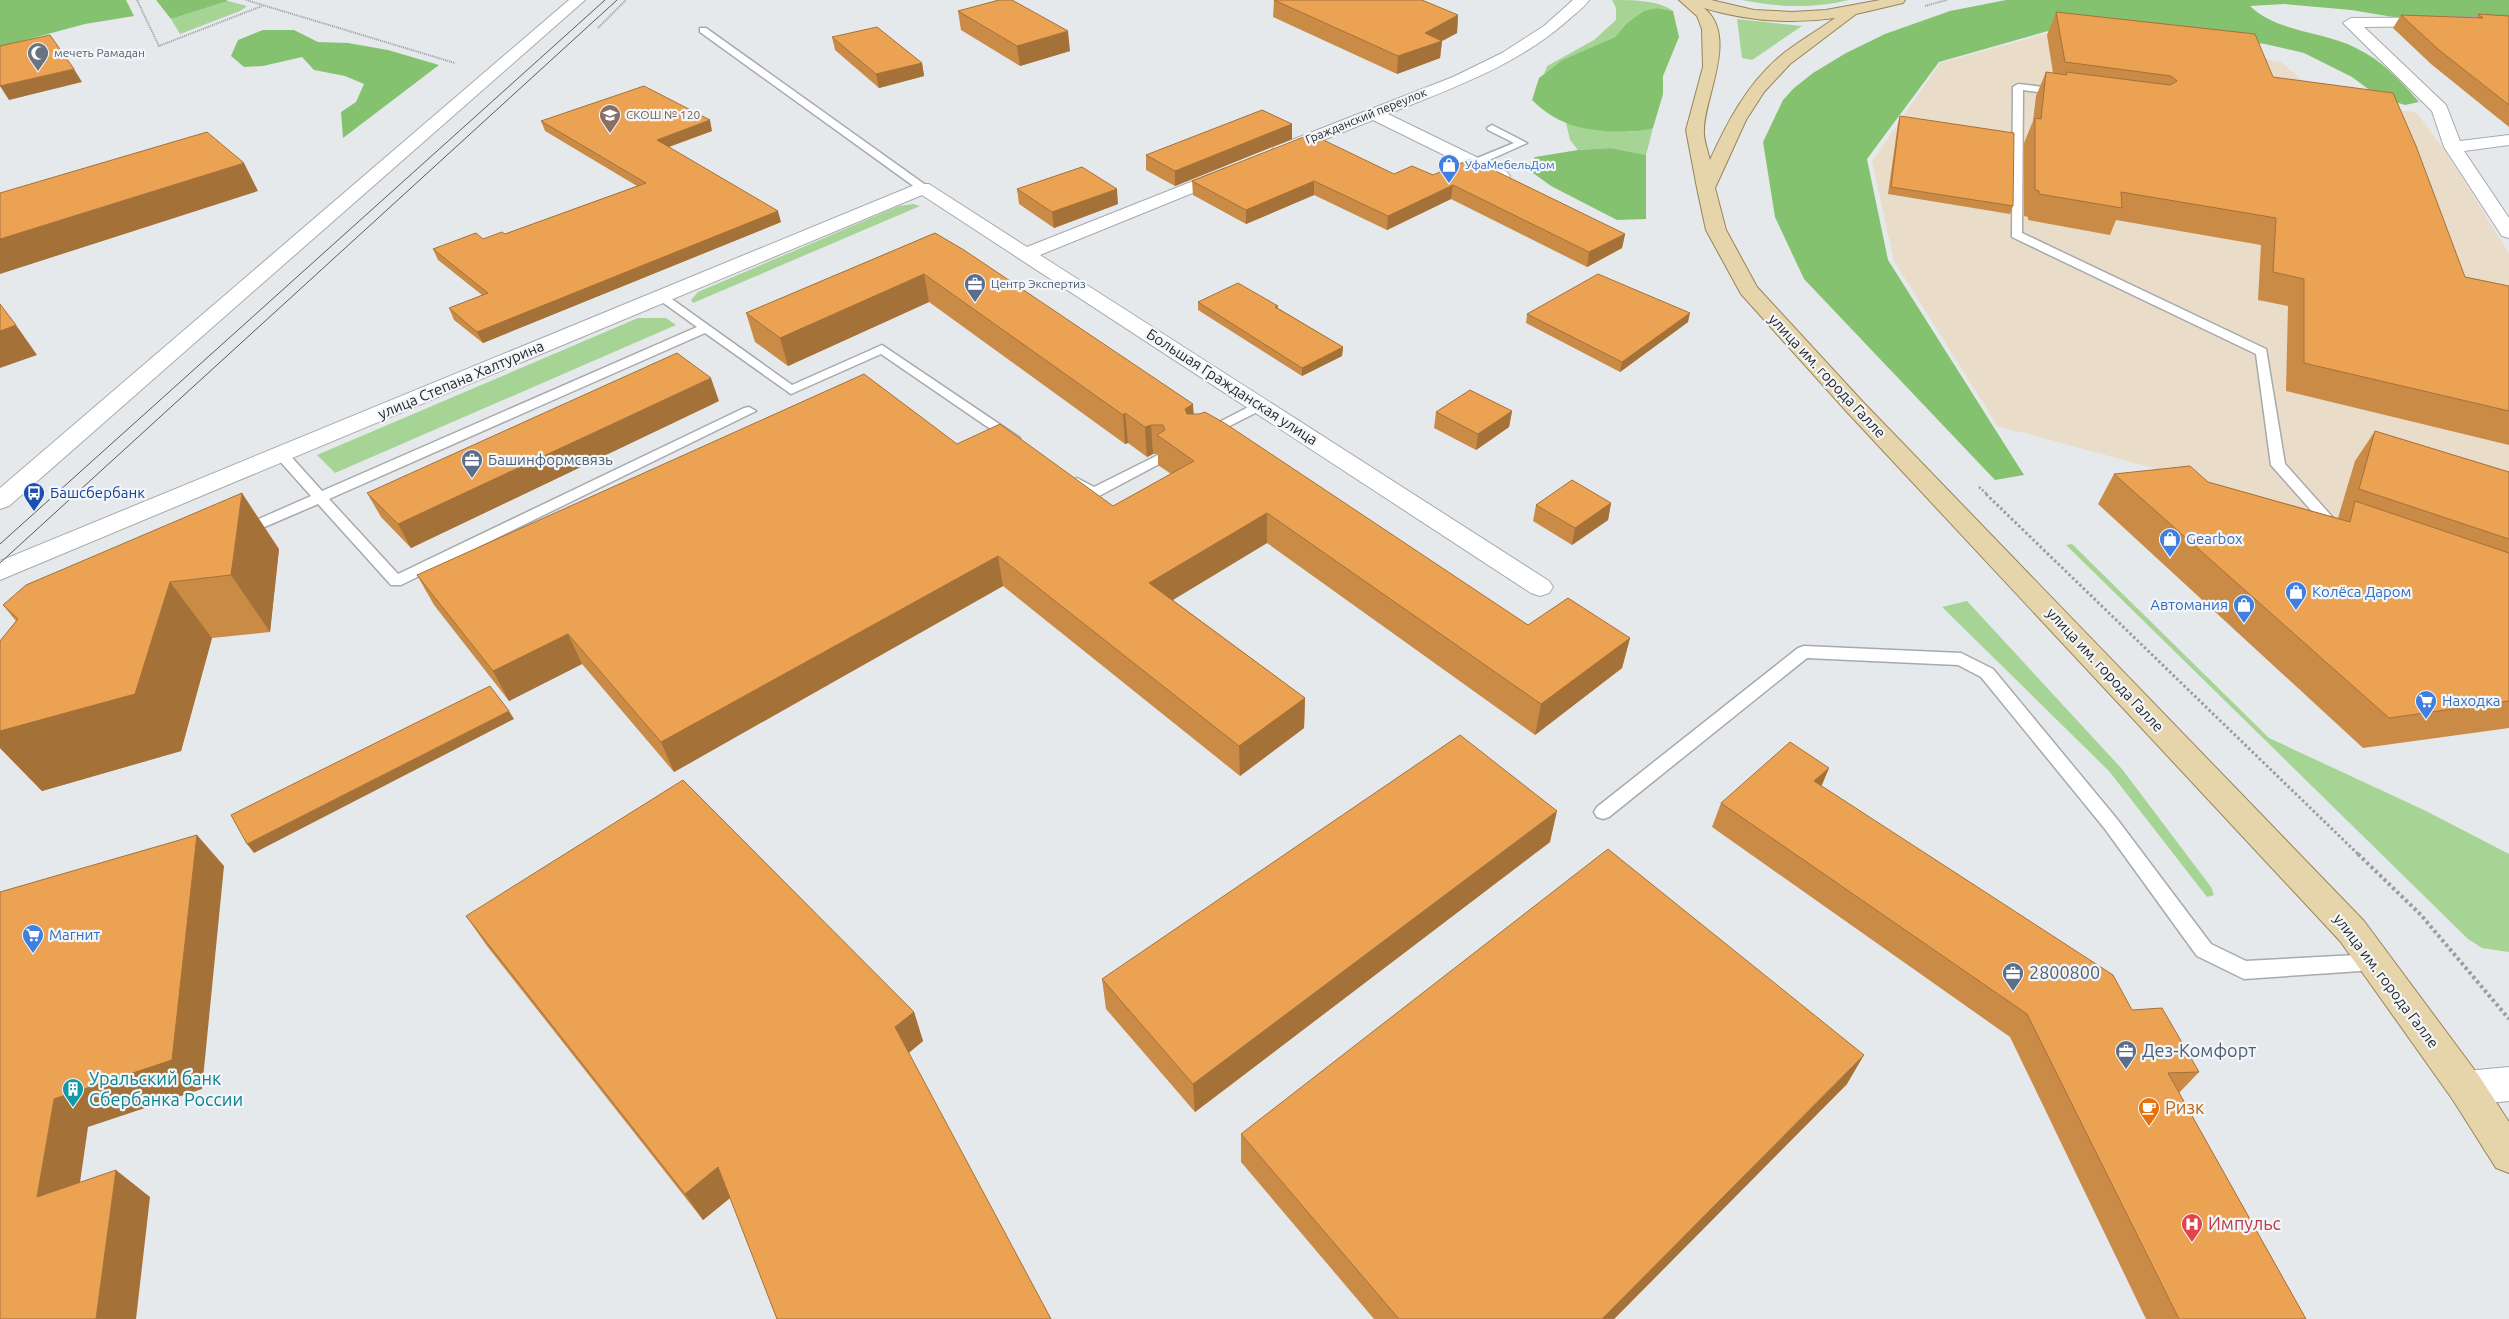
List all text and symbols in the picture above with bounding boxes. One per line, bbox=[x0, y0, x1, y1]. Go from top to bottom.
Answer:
mosque icon: мечеть Рамадан bbox=[26, 41, 50, 72]
place label: мечеть Рамадан bbox=[54, 46, 145, 59]
street label: Гражданский переулок bbox=[1303, 85, 1428, 146]
school or university icon: СКОШ № 120 bbox=[598, 103, 622, 134]
place label: СКОШ № 120 bbox=[626, 108, 701, 121]
shop icon: УфаМебельДом bbox=[1437, 153, 1461, 184]
place label: УфаМебельДом bbox=[1465, 158, 1555, 171]
office icon: Центр Экспертиз bbox=[963, 272, 987, 303]
place label: Центр Экспертиз bbox=[991, 277, 1086, 290]
street label: улица им. города Галле bbox=[1765, 310, 1889, 441]
street label: Большая Гражданская улица bbox=[1144, 325, 1321, 448]
street label: улица Степана Халтурина bbox=[375, 337, 546, 422]
office icon: Башинформсвязь bbox=[460, 448, 484, 479]
place label: Башинформсвязь bbox=[488, 451, 613, 468]
bus stop icon: Башсбербанк bbox=[22, 481, 46, 512]
place label: Башсбербанк bbox=[50, 484, 145, 501]
shop icon: Gearbox bbox=[2158, 527, 2182, 558]
place label: Gearbox bbox=[2186, 530, 2243, 547]
shop icon: Колёса Даром bbox=[2284, 580, 2308, 611]
place label: Колёса Даром bbox=[2312, 583, 2412, 600]
shop icon: Автомания bbox=[2232, 593, 2256, 624]
place label: Автомания bbox=[2150, 596, 2228, 613]
street label: улица им. города Галле bbox=[2043, 604, 2167, 735]
supermarket icon: Находка bbox=[2414, 689, 2438, 720]
place label: Находка bbox=[2442, 692, 2501, 709]
street label: улица им. города Галле bbox=[2330, 910, 2442, 1051]
supermarket icon: Магнит bbox=[21, 923, 45, 954]
place label: Магнит bbox=[49, 926, 100, 943]
office icon: 2800800 bbox=[2001, 961, 2025, 992]
place label: 2800800 bbox=[2029, 962, 2100, 982]
office icon: Дез‑Комфорт bbox=[2114, 1039, 2138, 1070]
place label: Дез‑Комфорт bbox=[2142, 1040, 2256, 1060]
place label: Уральский банк Сбербанка России bbox=[89, 1068, 243, 1109]
building icon: Уральский банк Сбербанка России bbox=[61, 1077, 85, 1108]
cafe icon: Ризк bbox=[2137, 1096, 2161, 1127]
place label: Ризк bbox=[2165, 1097, 2204, 1117]
hospital icon: Импульс bbox=[2180, 1212, 2204, 1243]
place label: Импульс bbox=[2208, 1213, 2281, 1233]

